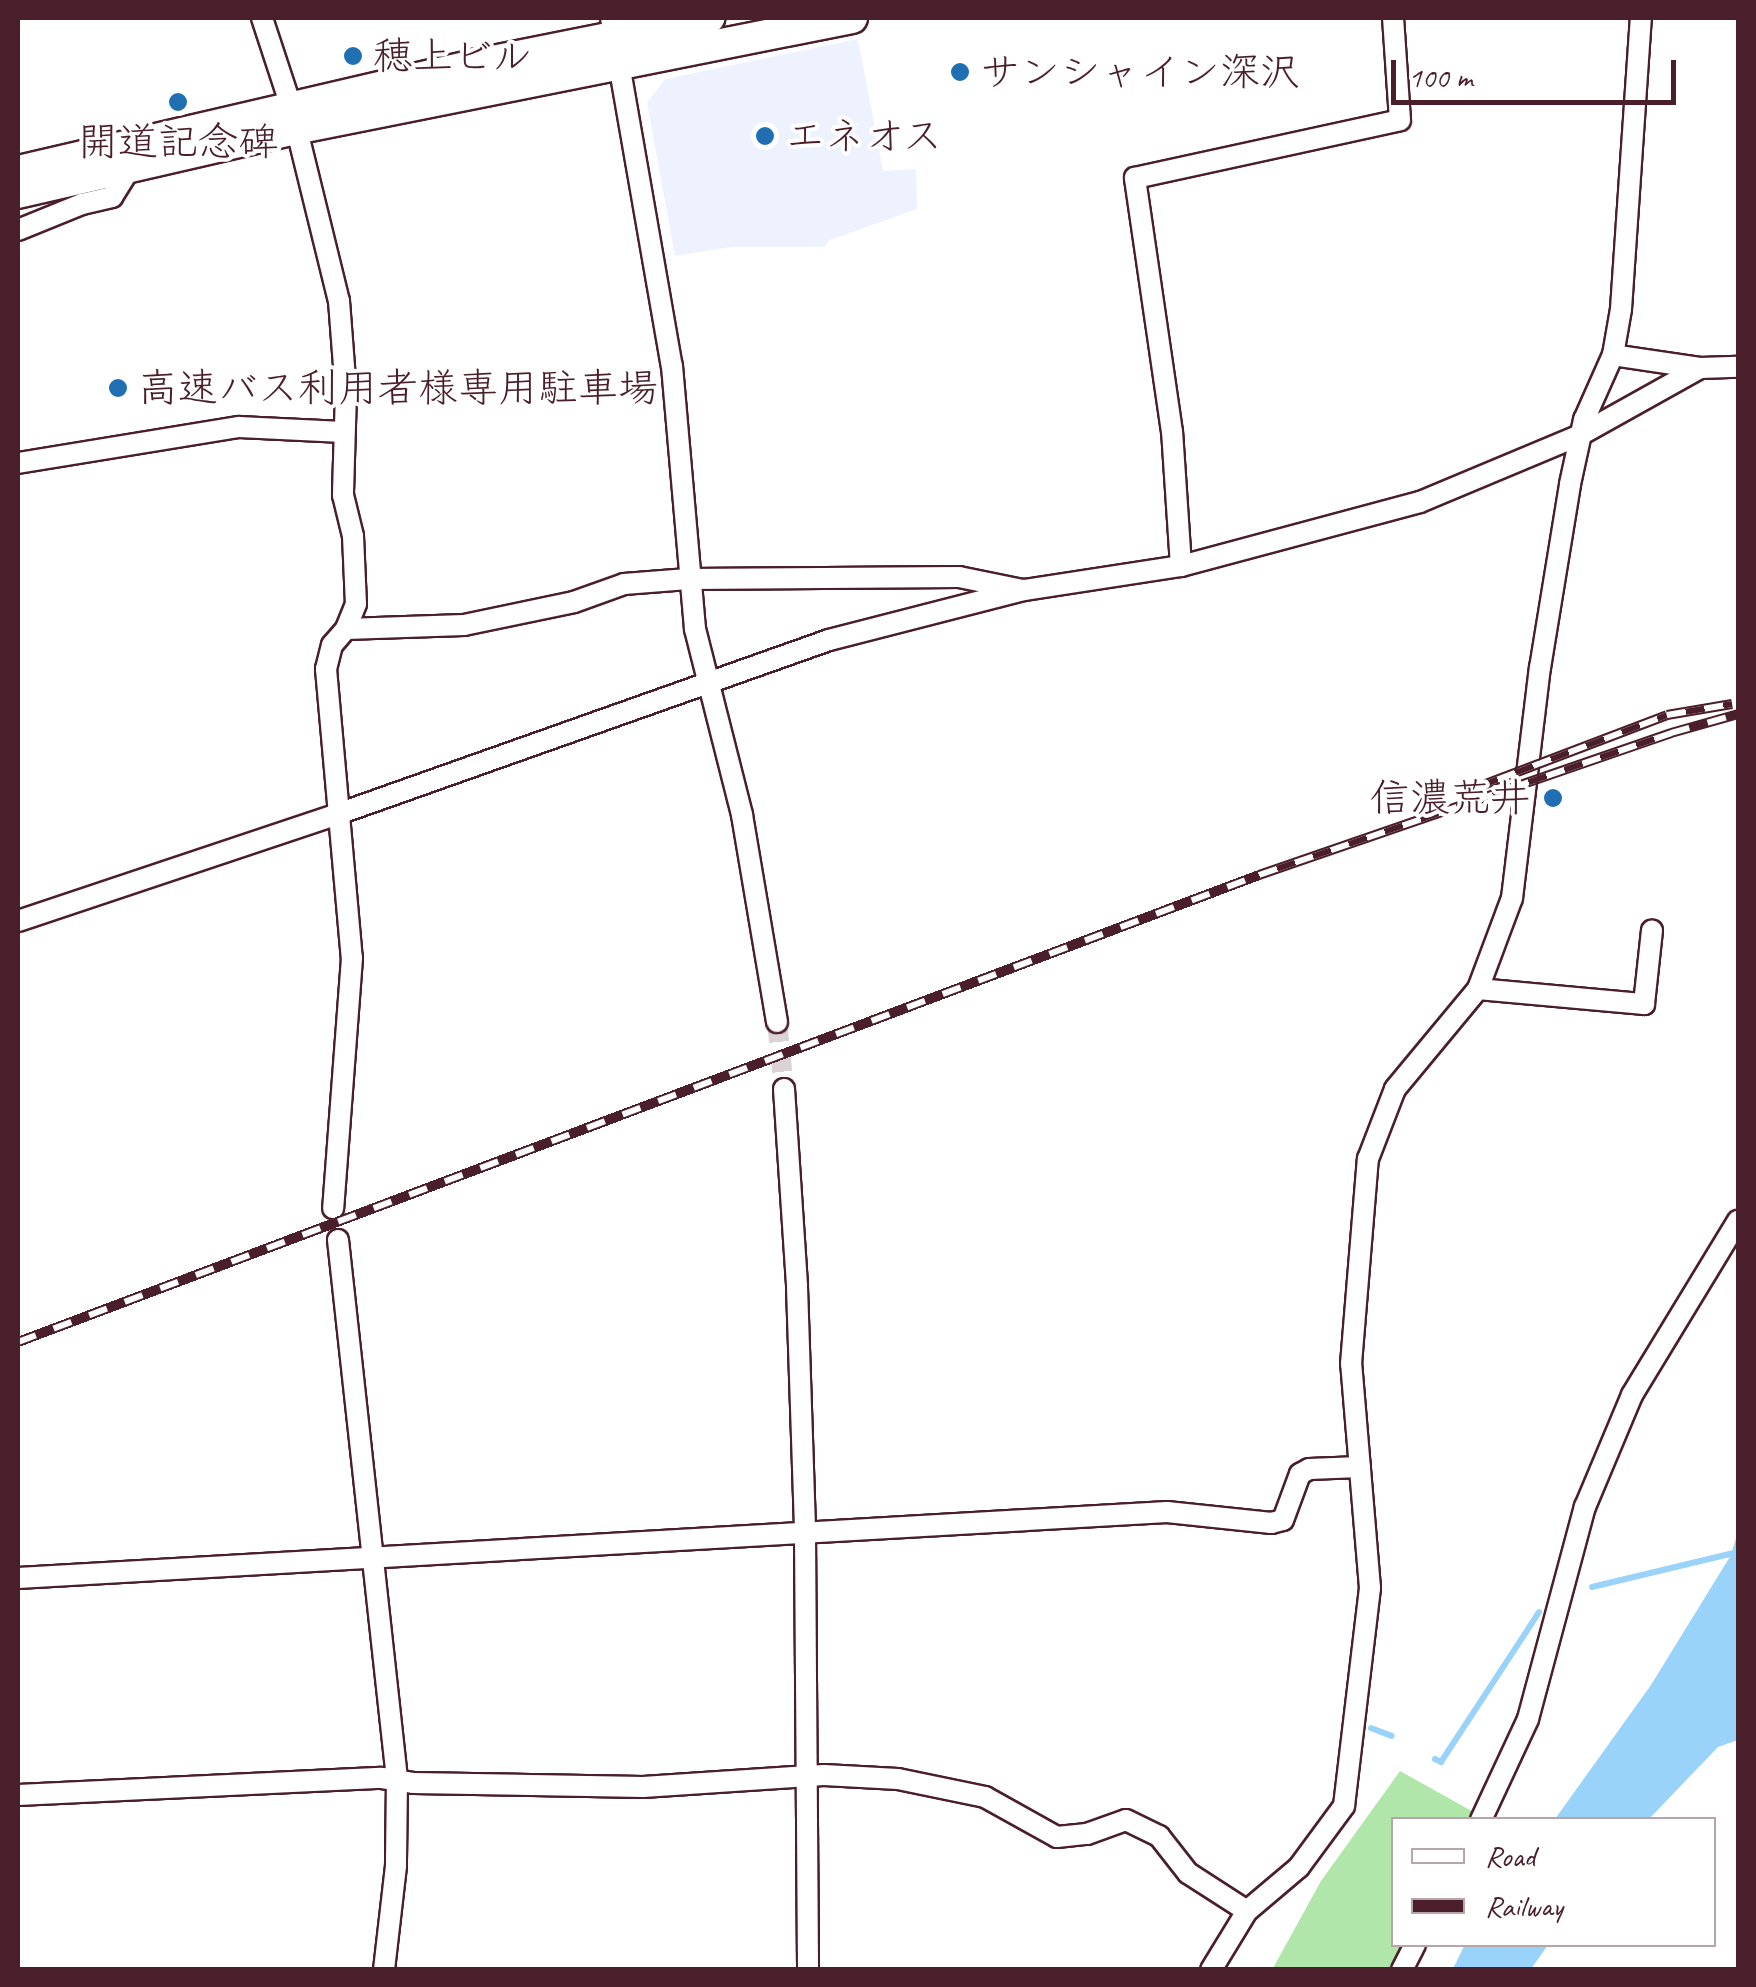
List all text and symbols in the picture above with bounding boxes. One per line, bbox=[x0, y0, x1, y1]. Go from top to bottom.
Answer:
place label: 穂上ビル bbox=[373, 32, 533, 80]
scale bar bbox=[1396, 40, 1681, 102]
marker: 穂上ビル bbox=[342, 45, 364, 67]
place label: サンシャイン深沢 bbox=[980, 48, 1300, 96]
text: 100 m bbox=[1408, 58, 1473, 96]
marker: サンシャイン深沢 bbox=[949, 61, 971, 83]
marker: 開道記念碑 bbox=[167, 91, 189, 113]
place label: エネオス bbox=[785, 112, 945, 160]
place label: 開道記念碑 bbox=[78, 118, 278, 166]
marker: エネオス bbox=[754, 125, 776, 147]
place label: 高速バス利用者様専用駐車場 bbox=[138, 364, 658, 412]
marker: 高速バス利用者様専用駐車場 bbox=[107, 377, 129, 399]
place label: 信濃荒井 bbox=[1370, 774, 1530, 822]
marker: 信濃荒井 bbox=[1540, 785, 1566, 811]
legend bbox=[1391, 1817, 1716, 1947]
text: Road bbox=[1485, 1837, 1535, 1875]
text: Railway bbox=[1485, 1887, 1563, 1925]

